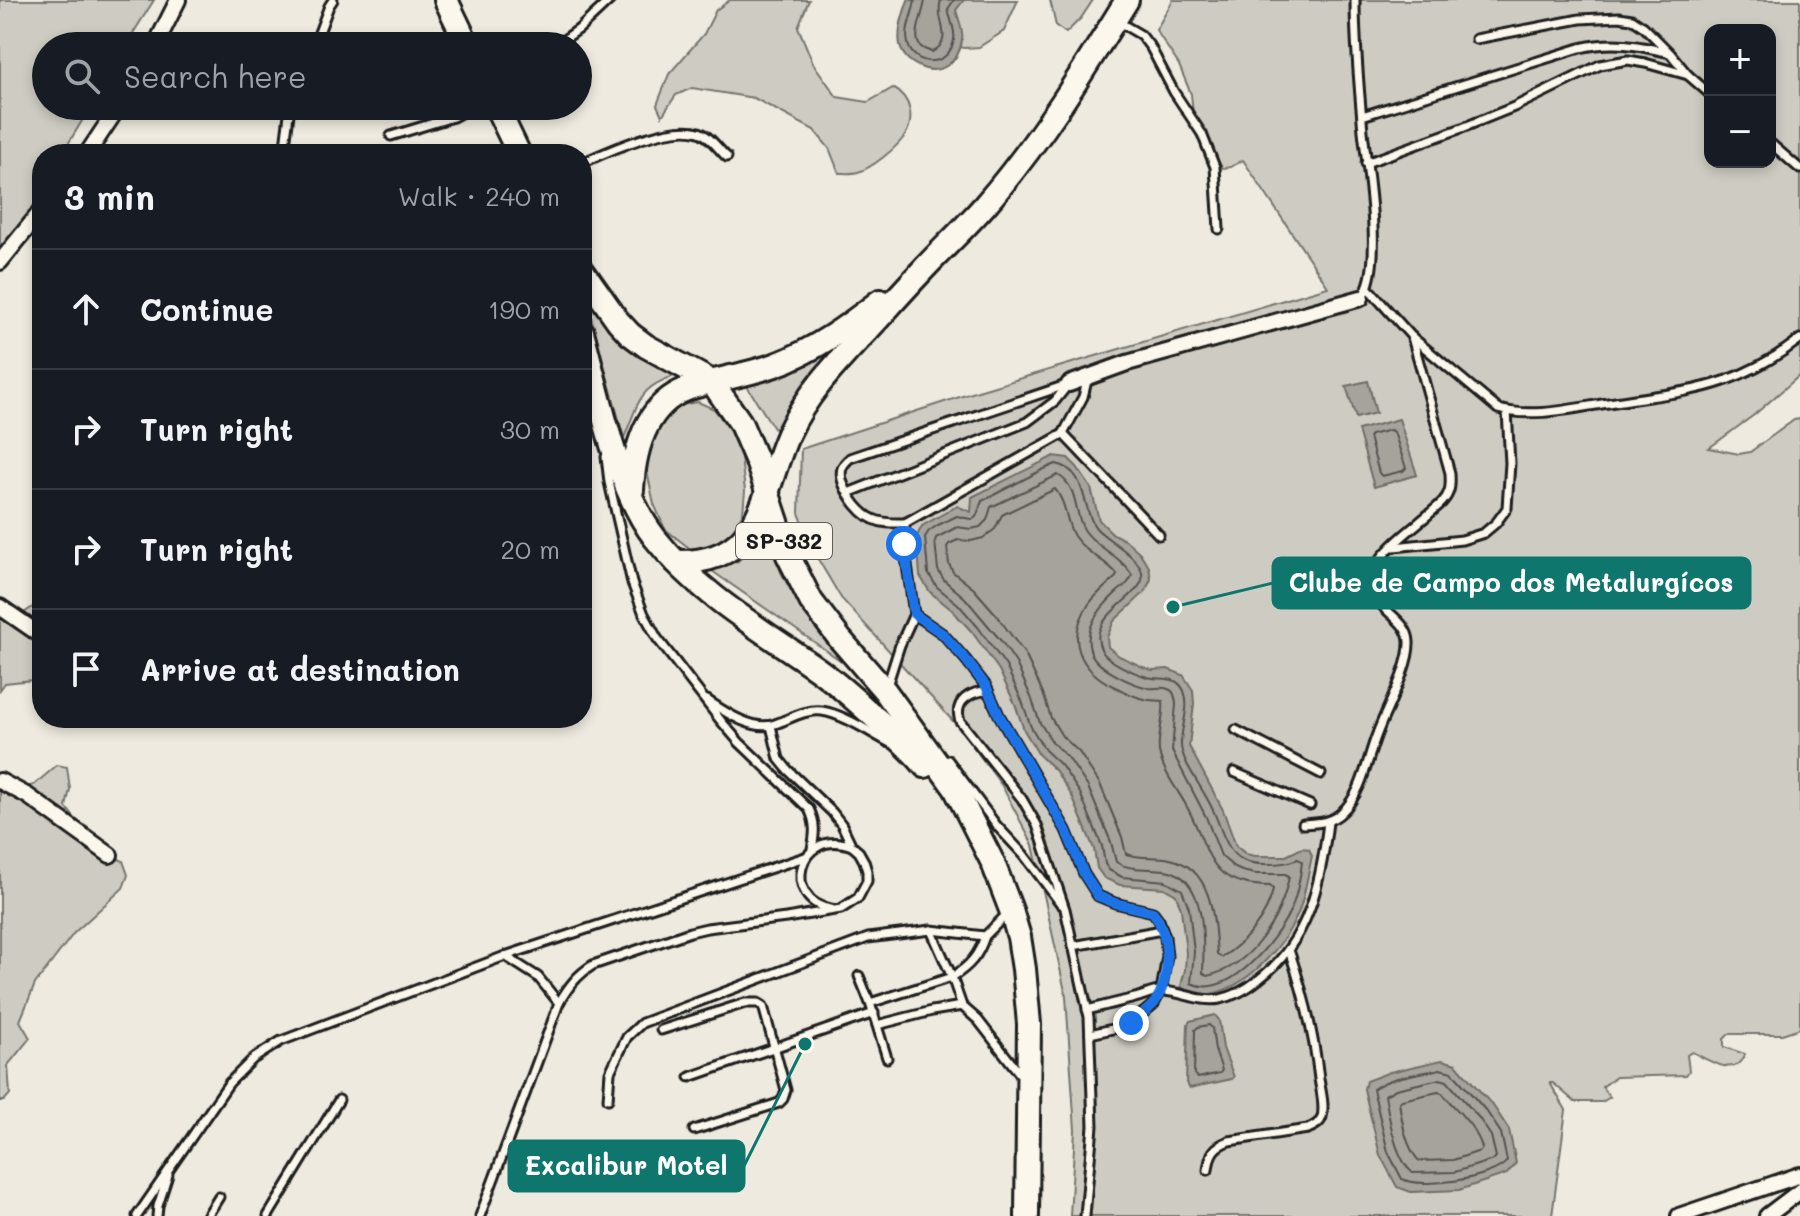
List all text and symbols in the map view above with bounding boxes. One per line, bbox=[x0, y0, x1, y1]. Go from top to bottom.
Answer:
map controls bbox=[1704, 24, 1776, 168]
button: + bbox=[1704, 24, 1776, 96]
search box bbox=[32, 32, 592, 120]
icon: search bbox=[60, 54, 104, 98]
text: Search here bbox=[124, 56, 307, 96]
button: − bbox=[1704, 96, 1776, 168]
text: 3 min bbox=[64, 174, 155, 219]
text: Walk · 240 m bbox=[398, 179, 560, 213]
icon: ahead bbox=[64, 287, 108, 331]
text: Continue bbox=[140, 289, 273, 329]
text: 190 m bbox=[488, 292, 560, 326]
icon: right bbox=[64, 407, 108, 451]
text: Turn right bbox=[140, 409, 293, 449]
text: 30 m bbox=[500, 412, 560, 446]
road number: SP-332 bbox=[736, 523, 832, 559]
route start bbox=[886, 526, 922, 562]
icon: right bbox=[64, 527, 108, 571]
text: Turn right bbox=[140, 529, 293, 569]
text: 20 m bbox=[500, 532, 560, 566]
callout: Clube de Campo dos Metalurgícos bbox=[1273, 558, 1750, 608]
text: Clube de Campo dos Metalurgícos bbox=[1289, 565, 1733, 599]
icon: arrive bbox=[64, 647, 108, 691]
text: Arrive at destination bbox=[140, 649, 460, 689]
route end bbox=[1113, 1005, 1149, 1041]
callout: Excalibur Motel bbox=[509, 1141, 744, 1191]
text: Excalibur Motel bbox=[525, 1148, 727, 1182]

